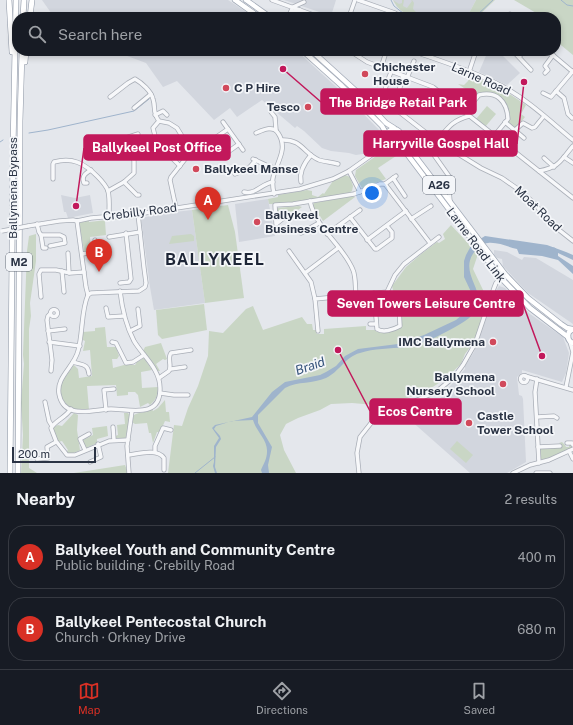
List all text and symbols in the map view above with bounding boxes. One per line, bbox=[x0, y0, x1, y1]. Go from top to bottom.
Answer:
search box bbox=[12, 12, 561, 56]
icon: search bbox=[26, 23, 48, 45]
text: Search here bbox=[58, 26, 142, 43]
place label: Chichester House bbox=[373, 60, 435, 88]
street label: Larne Road bbox=[449, 60, 513, 98]
marker: Chichester House bbox=[360, 69, 370, 79]
place label: C P Hire bbox=[234, 81, 280, 95]
marker: C P Hire bbox=[221, 83, 231, 93]
callout: The Bridge Retail Park bbox=[321, 89, 476, 114]
text: The Bridge Retail Park bbox=[329, 95, 468, 110]
place label: Tesco bbox=[267, 100, 300, 114]
marker: Tesco bbox=[303, 102, 313, 112]
callout: Harryville Gospel Hall bbox=[364, 131, 517, 156]
callout: Ballykeel Post Office bbox=[84, 135, 230, 160]
text: Harryville Gospel Hall bbox=[373, 136, 509, 151]
street label: Ballymena Bypass bbox=[6, 137, 20, 239]
text: Ballykeel Post Office bbox=[92, 140, 222, 155]
place label: Ballykeel Manse bbox=[204, 162, 298, 176]
marker: Ballykeel Manse bbox=[191, 164, 201, 174]
road number: A26 bbox=[423, 176, 455, 194]
your location bbox=[362, 183, 382, 203]
street label: Moat Road bbox=[512, 183, 564, 235]
pin: A bbox=[195, 187, 221, 220]
street label: Crebilly Road bbox=[102, 201, 178, 223]
street label: Larne Road Link bbox=[443, 205, 509, 285]
place label: Ballykeel Business Centre bbox=[265, 208, 359, 236]
marker: Ballykeel Business Centre bbox=[252, 217, 262, 227]
pin: B bbox=[86, 239, 112, 272]
district label: BALLYKEEL bbox=[165, 250, 265, 269]
road number: M2 bbox=[6, 253, 32, 271]
callout: Seven Towers Leisure Centre bbox=[328, 291, 523, 316]
text: Seven Towers Leisure Centre bbox=[336, 296, 516, 311]
place label: IMC Ballymena bbox=[398, 335, 485, 349]
marker: IMC Ballymena bbox=[488, 337, 498, 347]
water label: Braid bbox=[293, 354, 327, 378]
place label: Ballymena Nursery School bbox=[406, 370, 495, 398]
marker: Ballymena Nursery School bbox=[498, 379, 508, 389]
callout: Ecos Centre bbox=[370, 399, 461, 424]
text: Ecos Centre bbox=[377, 404, 453, 419]
place label: Castle Tower School bbox=[477, 409, 554, 437]
marker: Castle Tower School bbox=[464, 418, 474, 428]
scale bar bbox=[12, 445, 96, 464]
text: 200 m bbox=[18, 448, 50, 460]
text: Nearby bbox=[16, 489, 75, 509]
text: 2 results bbox=[505, 492, 557, 507]
text: Ballykeel Youth and Community Centre bbox=[55, 541, 335, 558]
text: A bbox=[25, 550, 35, 565]
text: 400 m bbox=[518, 550, 556, 565]
text: Public building · Crebilly Road bbox=[55, 558, 235, 573]
text: Ballykeel Pentecostal Church bbox=[55, 613, 266, 630]
text: B bbox=[26, 622, 34, 637]
text: 680 m bbox=[517, 622, 556, 637]
text: Church · Orkney Drive bbox=[55, 630, 186, 645]
tab: Map bbox=[78, 680, 100, 716]
tab: Directions bbox=[256, 680, 308, 716]
tab: Saved bbox=[464, 680, 495, 716]

